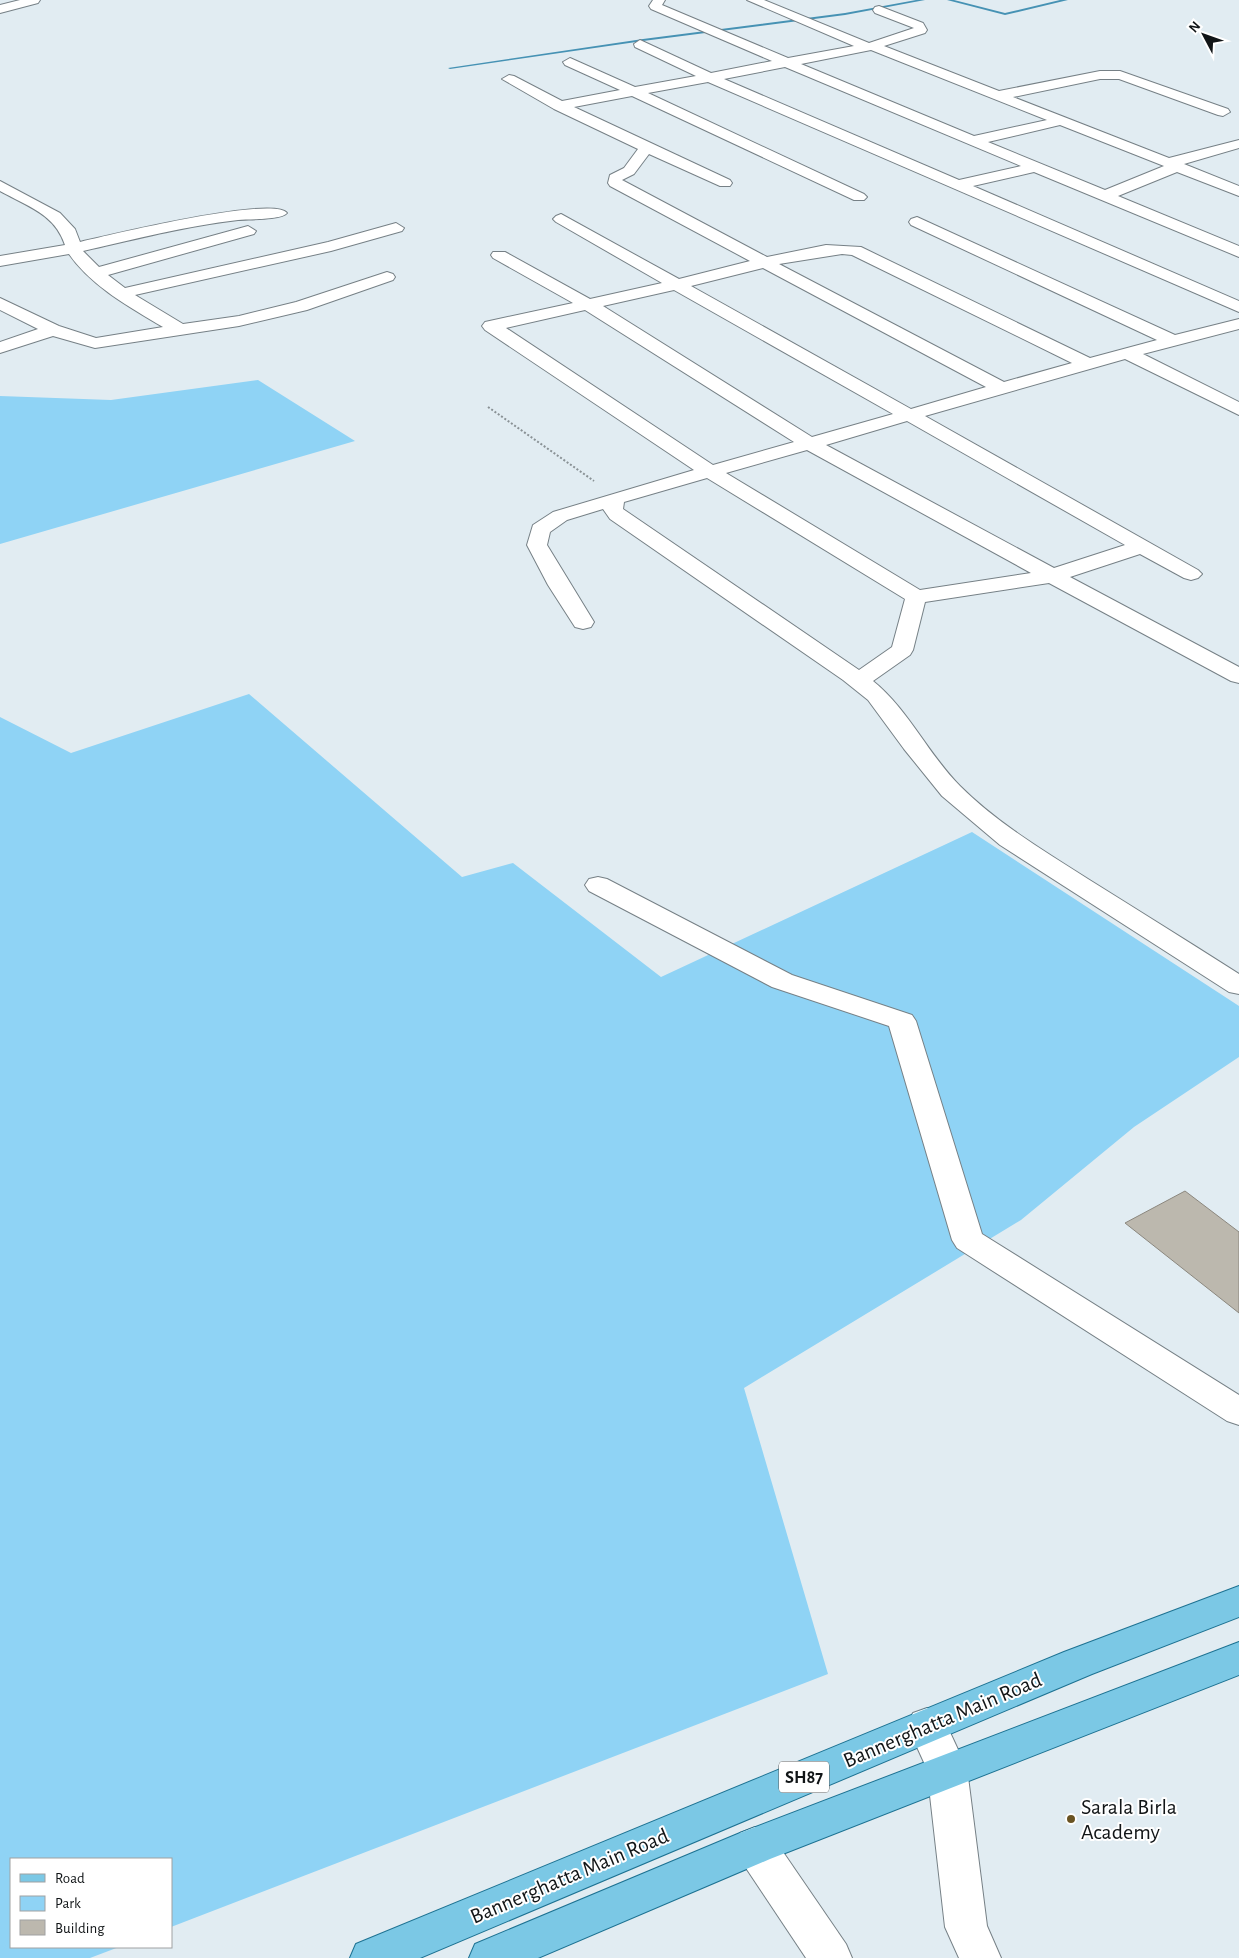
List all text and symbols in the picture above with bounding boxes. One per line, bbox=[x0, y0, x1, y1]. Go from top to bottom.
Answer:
north arrow bbox=[1179, 10, 1229, 60]
text: N bbox=[1186, 19, 1203, 35]
street label: Bannerghatta Main Road bbox=[840, 1668, 1045, 1772]
road number: SH87 bbox=[779, 1761, 829, 1792]
place label: Sarala Birla Academy bbox=[1081, 1796, 1177, 1843]
marker: Sarala Birla Academy bbox=[1065, 1813, 1077, 1825]
street label: Bannerghatta Main Road bbox=[467, 1824, 672, 1928]
legend bbox=[10, 1858, 172, 1948]
text: Road bbox=[55, 1871, 85, 1886]
text: Park bbox=[55, 1896, 81, 1911]
text: Building bbox=[55, 1921, 105, 1936]

